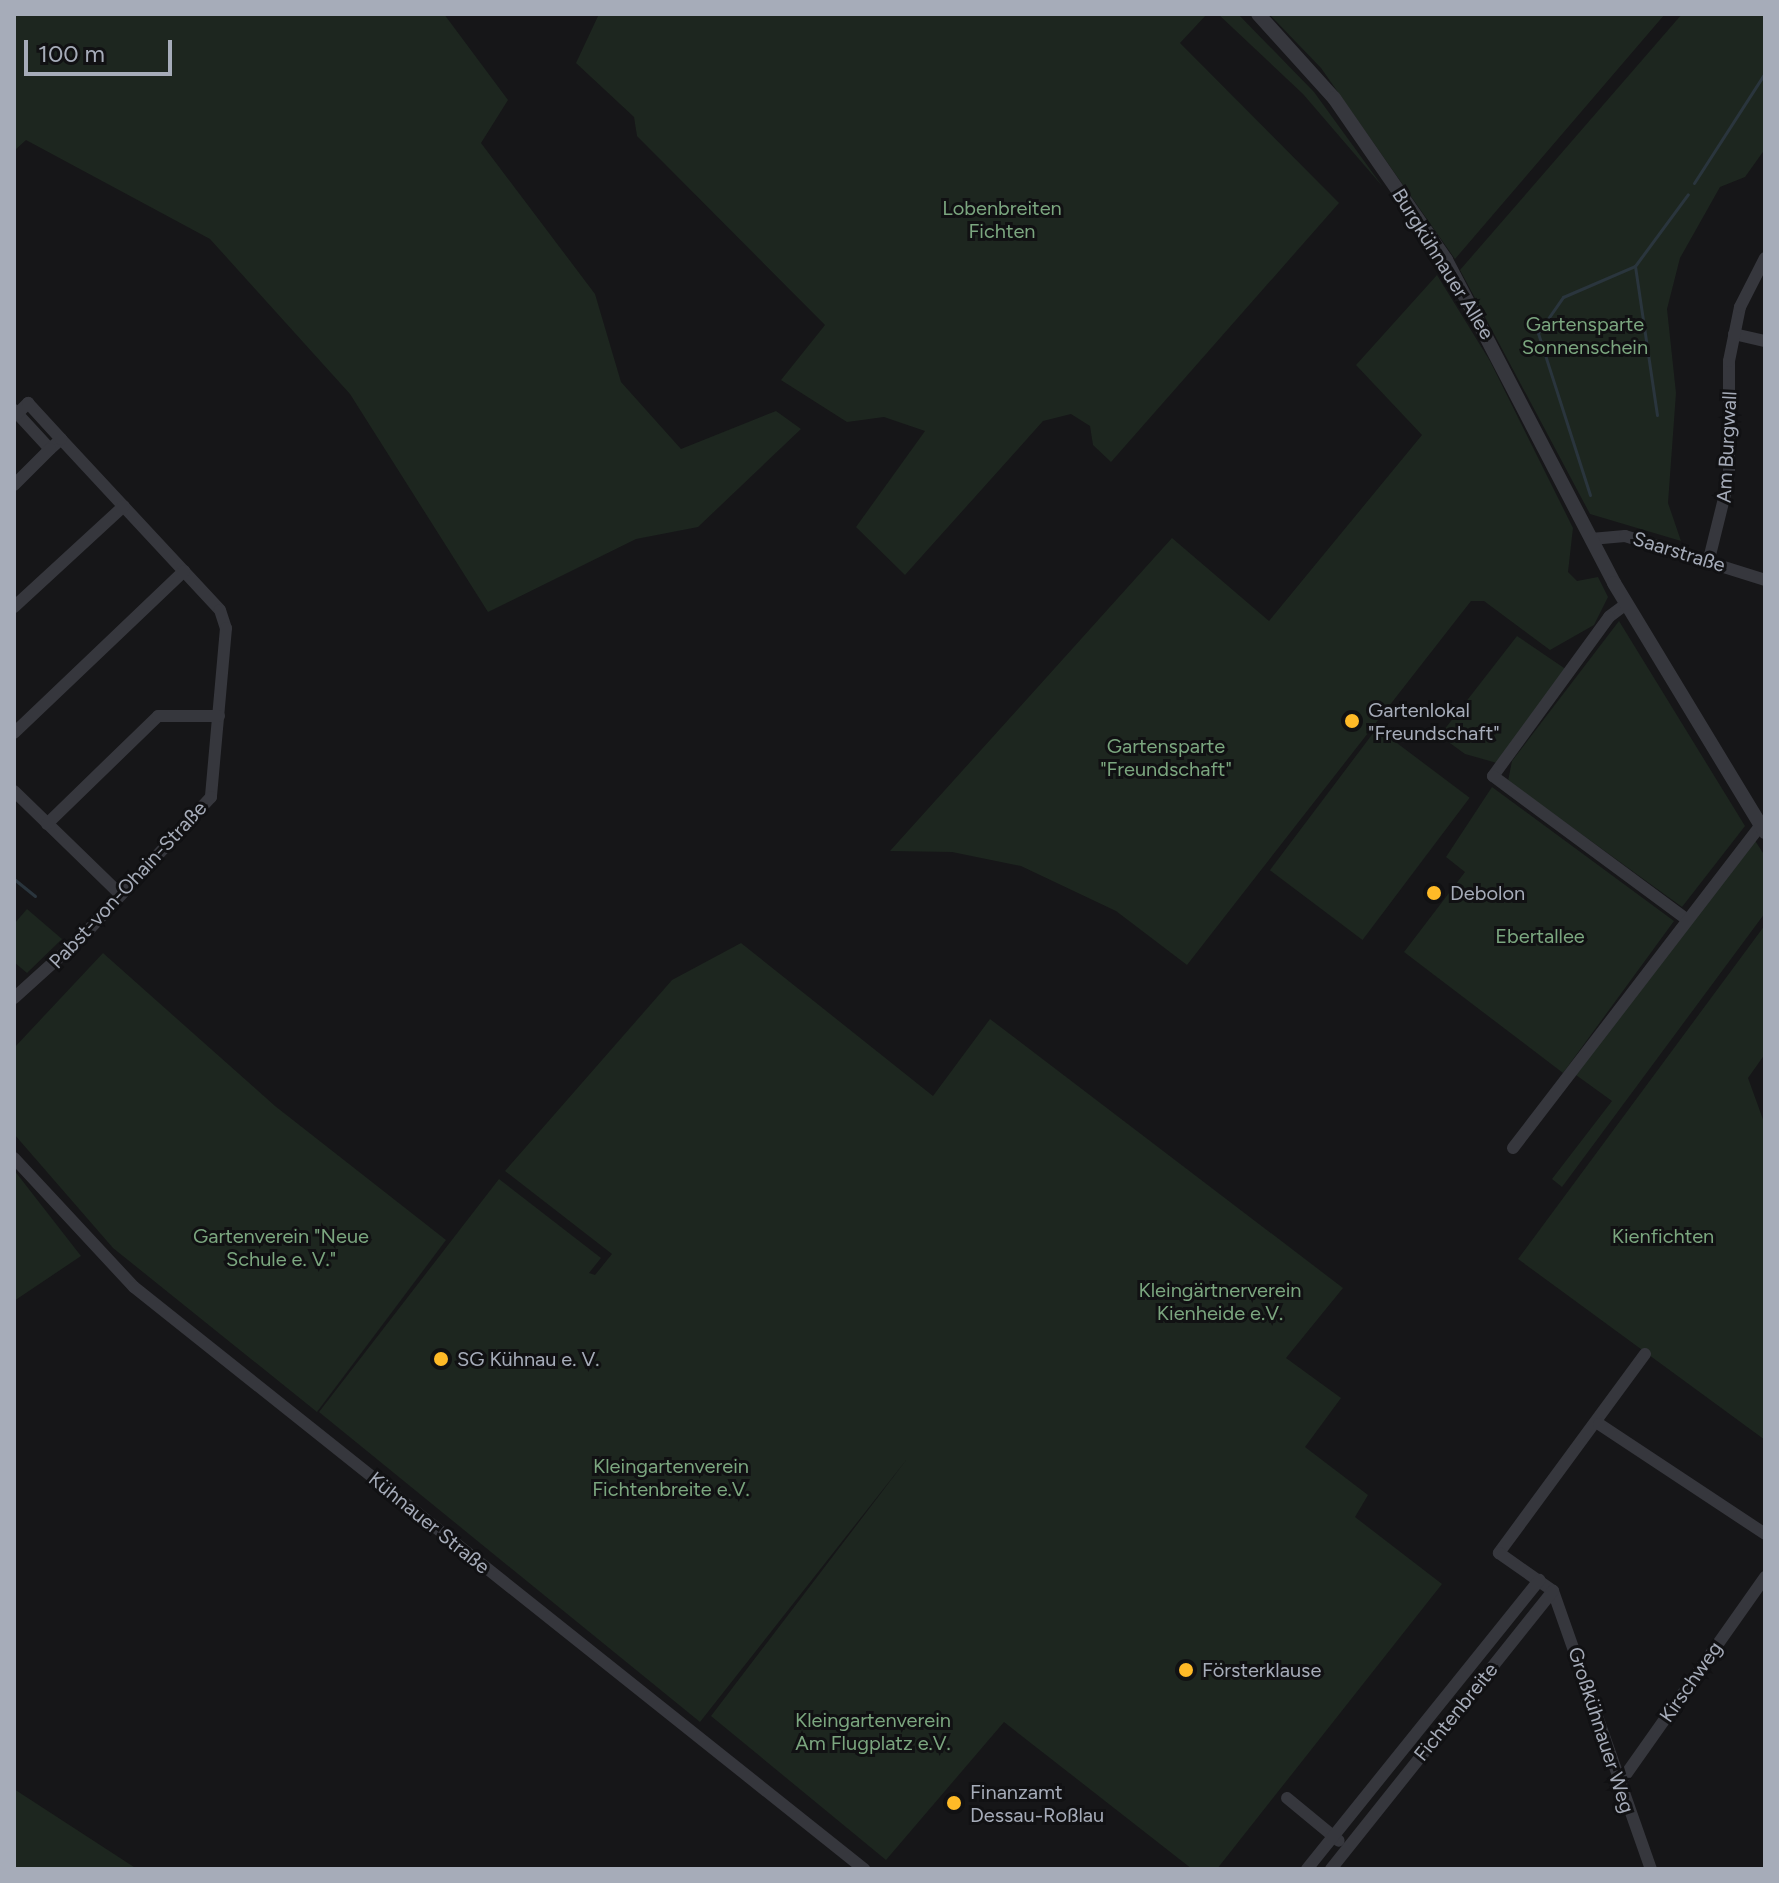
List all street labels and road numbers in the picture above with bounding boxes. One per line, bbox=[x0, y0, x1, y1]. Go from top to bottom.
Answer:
street label: Burgkühnauer Allee bbox=[1387, 184, 1499, 344]
street label: Am Burgwall bbox=[1712, 391, 1742, 503]
street label: Saarstraße bbox=[1630, 527, 1728, 577]
street label: Pabst-von-Ohain-Straße bbox=[44, 796, 212, 974]
street label: Kühnauer Straße bbox=[364, 1467, 494, 1579]
street label: Kirschweg bbox=[1655, 1637, 1727, 1727]
street label: Großkühnauer Weg bbox=[1563, 1644, 1639, 1816]
street label: Fichtenbreite bbox=[1409, 1658, 1503, 1766]

